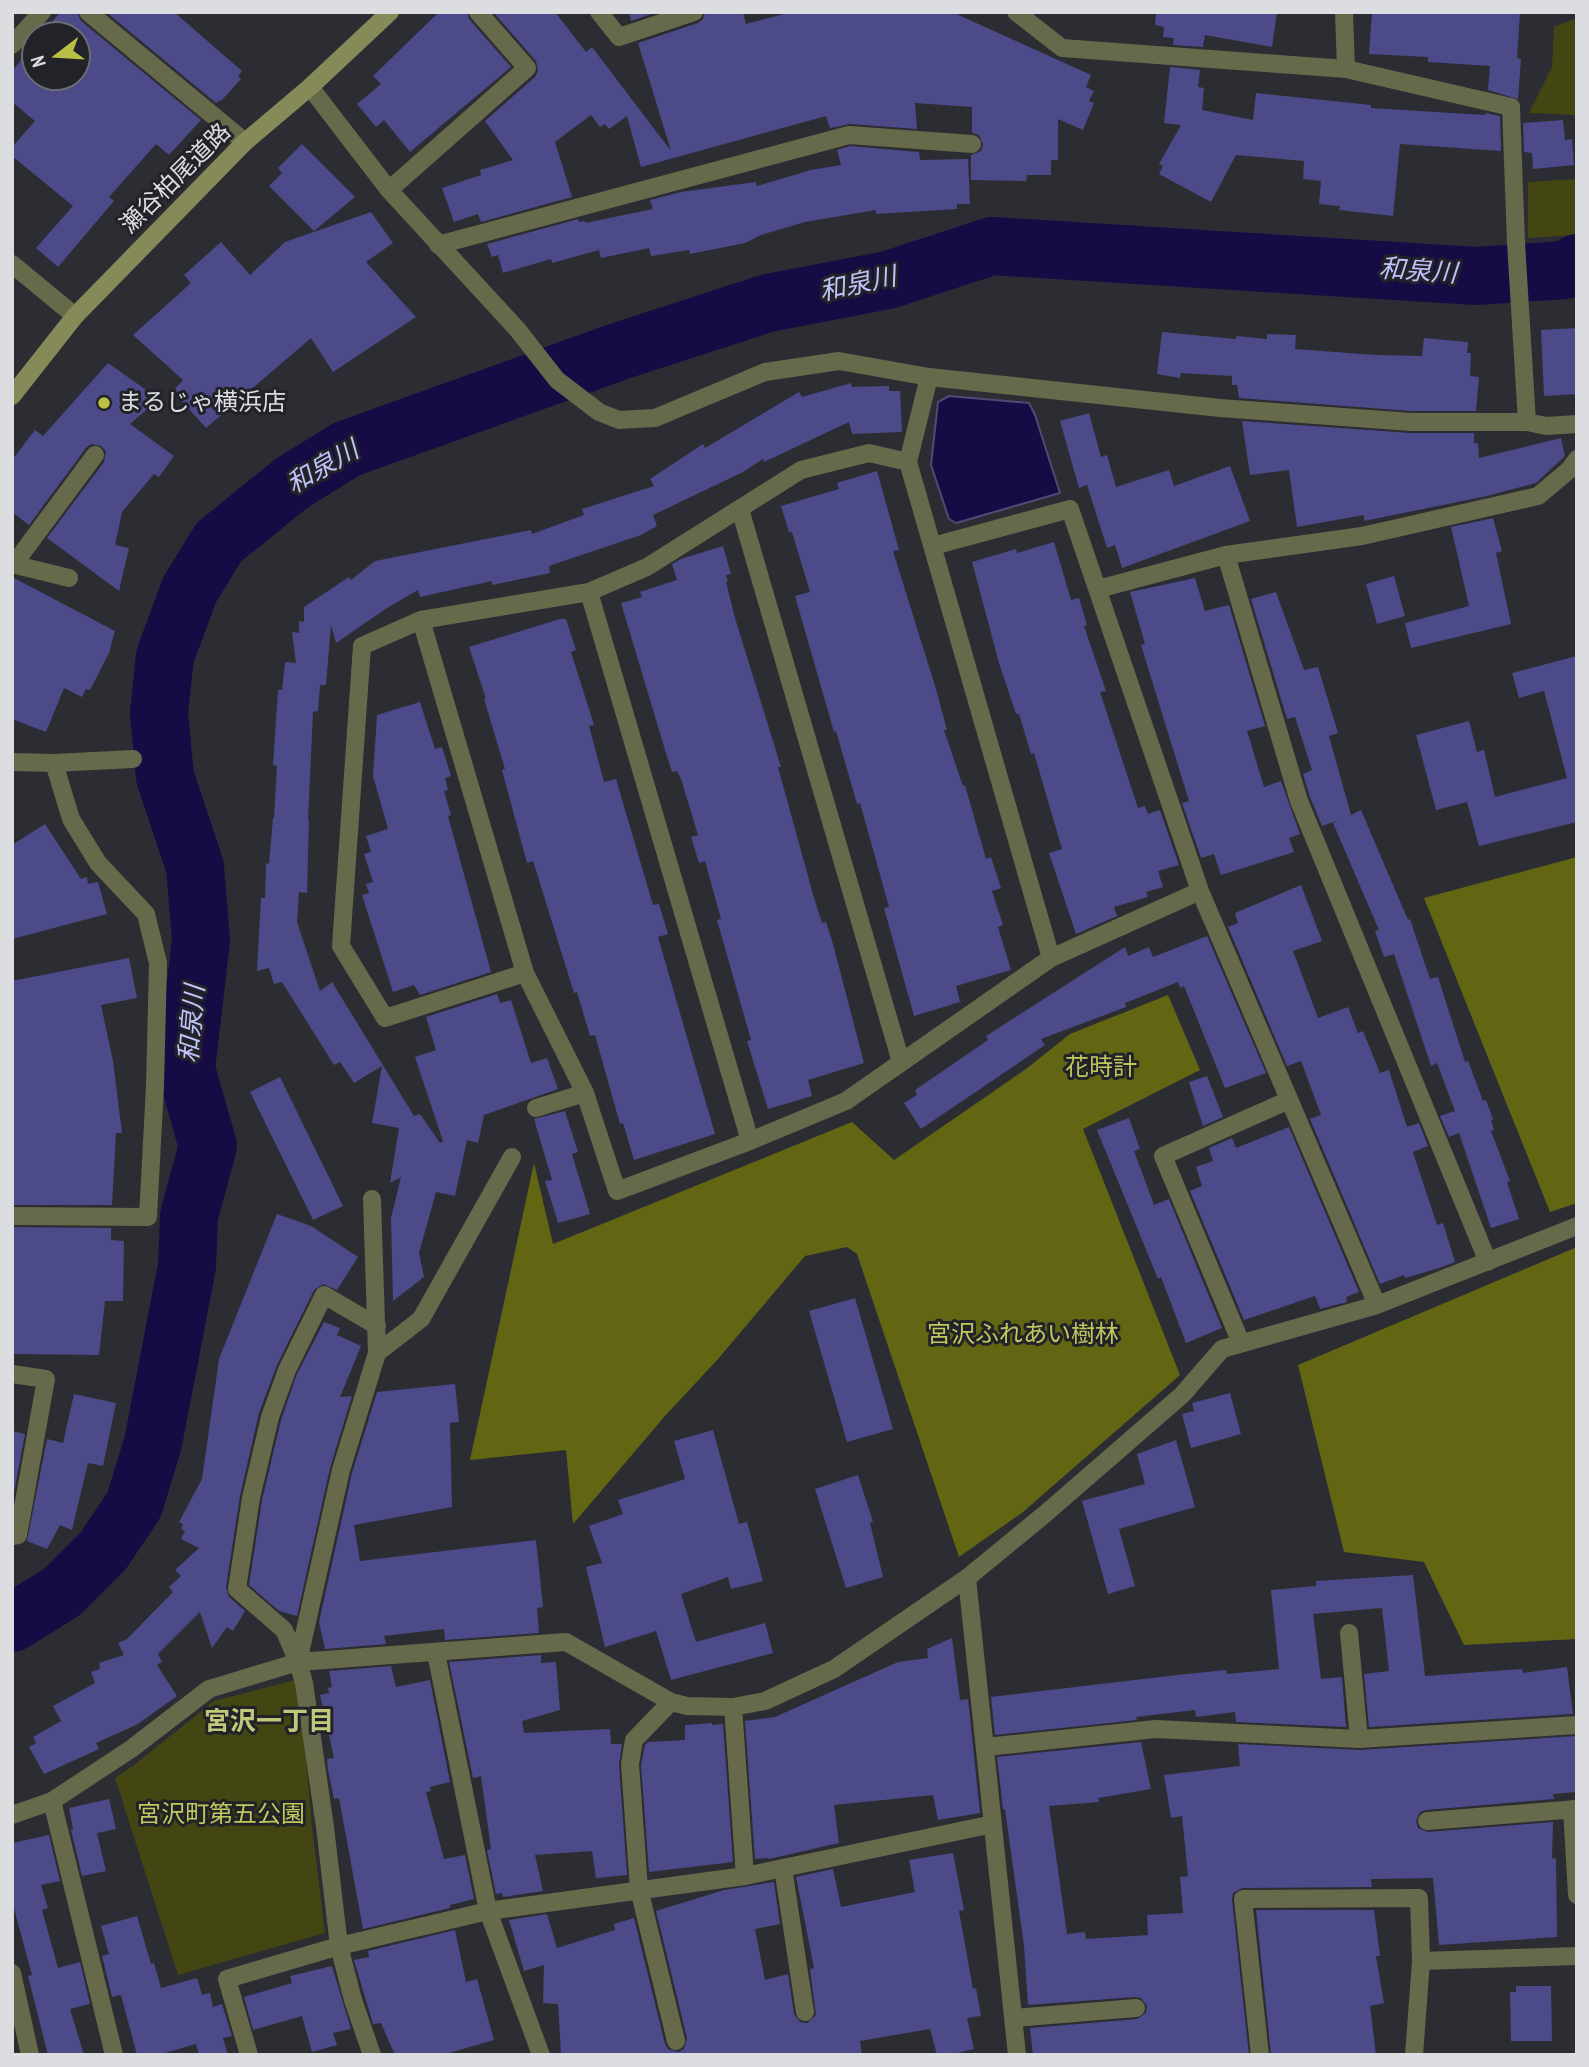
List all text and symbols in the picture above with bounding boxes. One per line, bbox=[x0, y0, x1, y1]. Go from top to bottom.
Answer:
north arrow bbox=[21, 21, 91, 91]
text: N bbox=[25, 53, 51, 70]
street label: 瀬谷柏尾道路 bbox=[115, 118, 237, 240]
water label: 和泉川 bbox=[1378, 254, 1458, 290]
water label: 和泉川 bbox=[817, 262, 899, 308]
place label: まるじゃ横浜店 bbox=[118, 389, 286, 417]
marker: まるじゃ横浜店 bbox=[96, 395, 112, 411]
water label: 和泉川 bbox=[281, 435, 365, 501]
water label: 和泉川 bbox=[174, 984, 212, 1064]
park label: 花時計 bbox=[1065, 1054, 1137, 1082]
park label: 宮沢ふれあい樹林 bbox=[927, 1321, 1119, 1349]
district label: 宮沢一丁目 bbox=[204, 1707, 334, 1739]
park label: 宮沢町第五公園 bbox=[137, 1801, 305, 1829]

